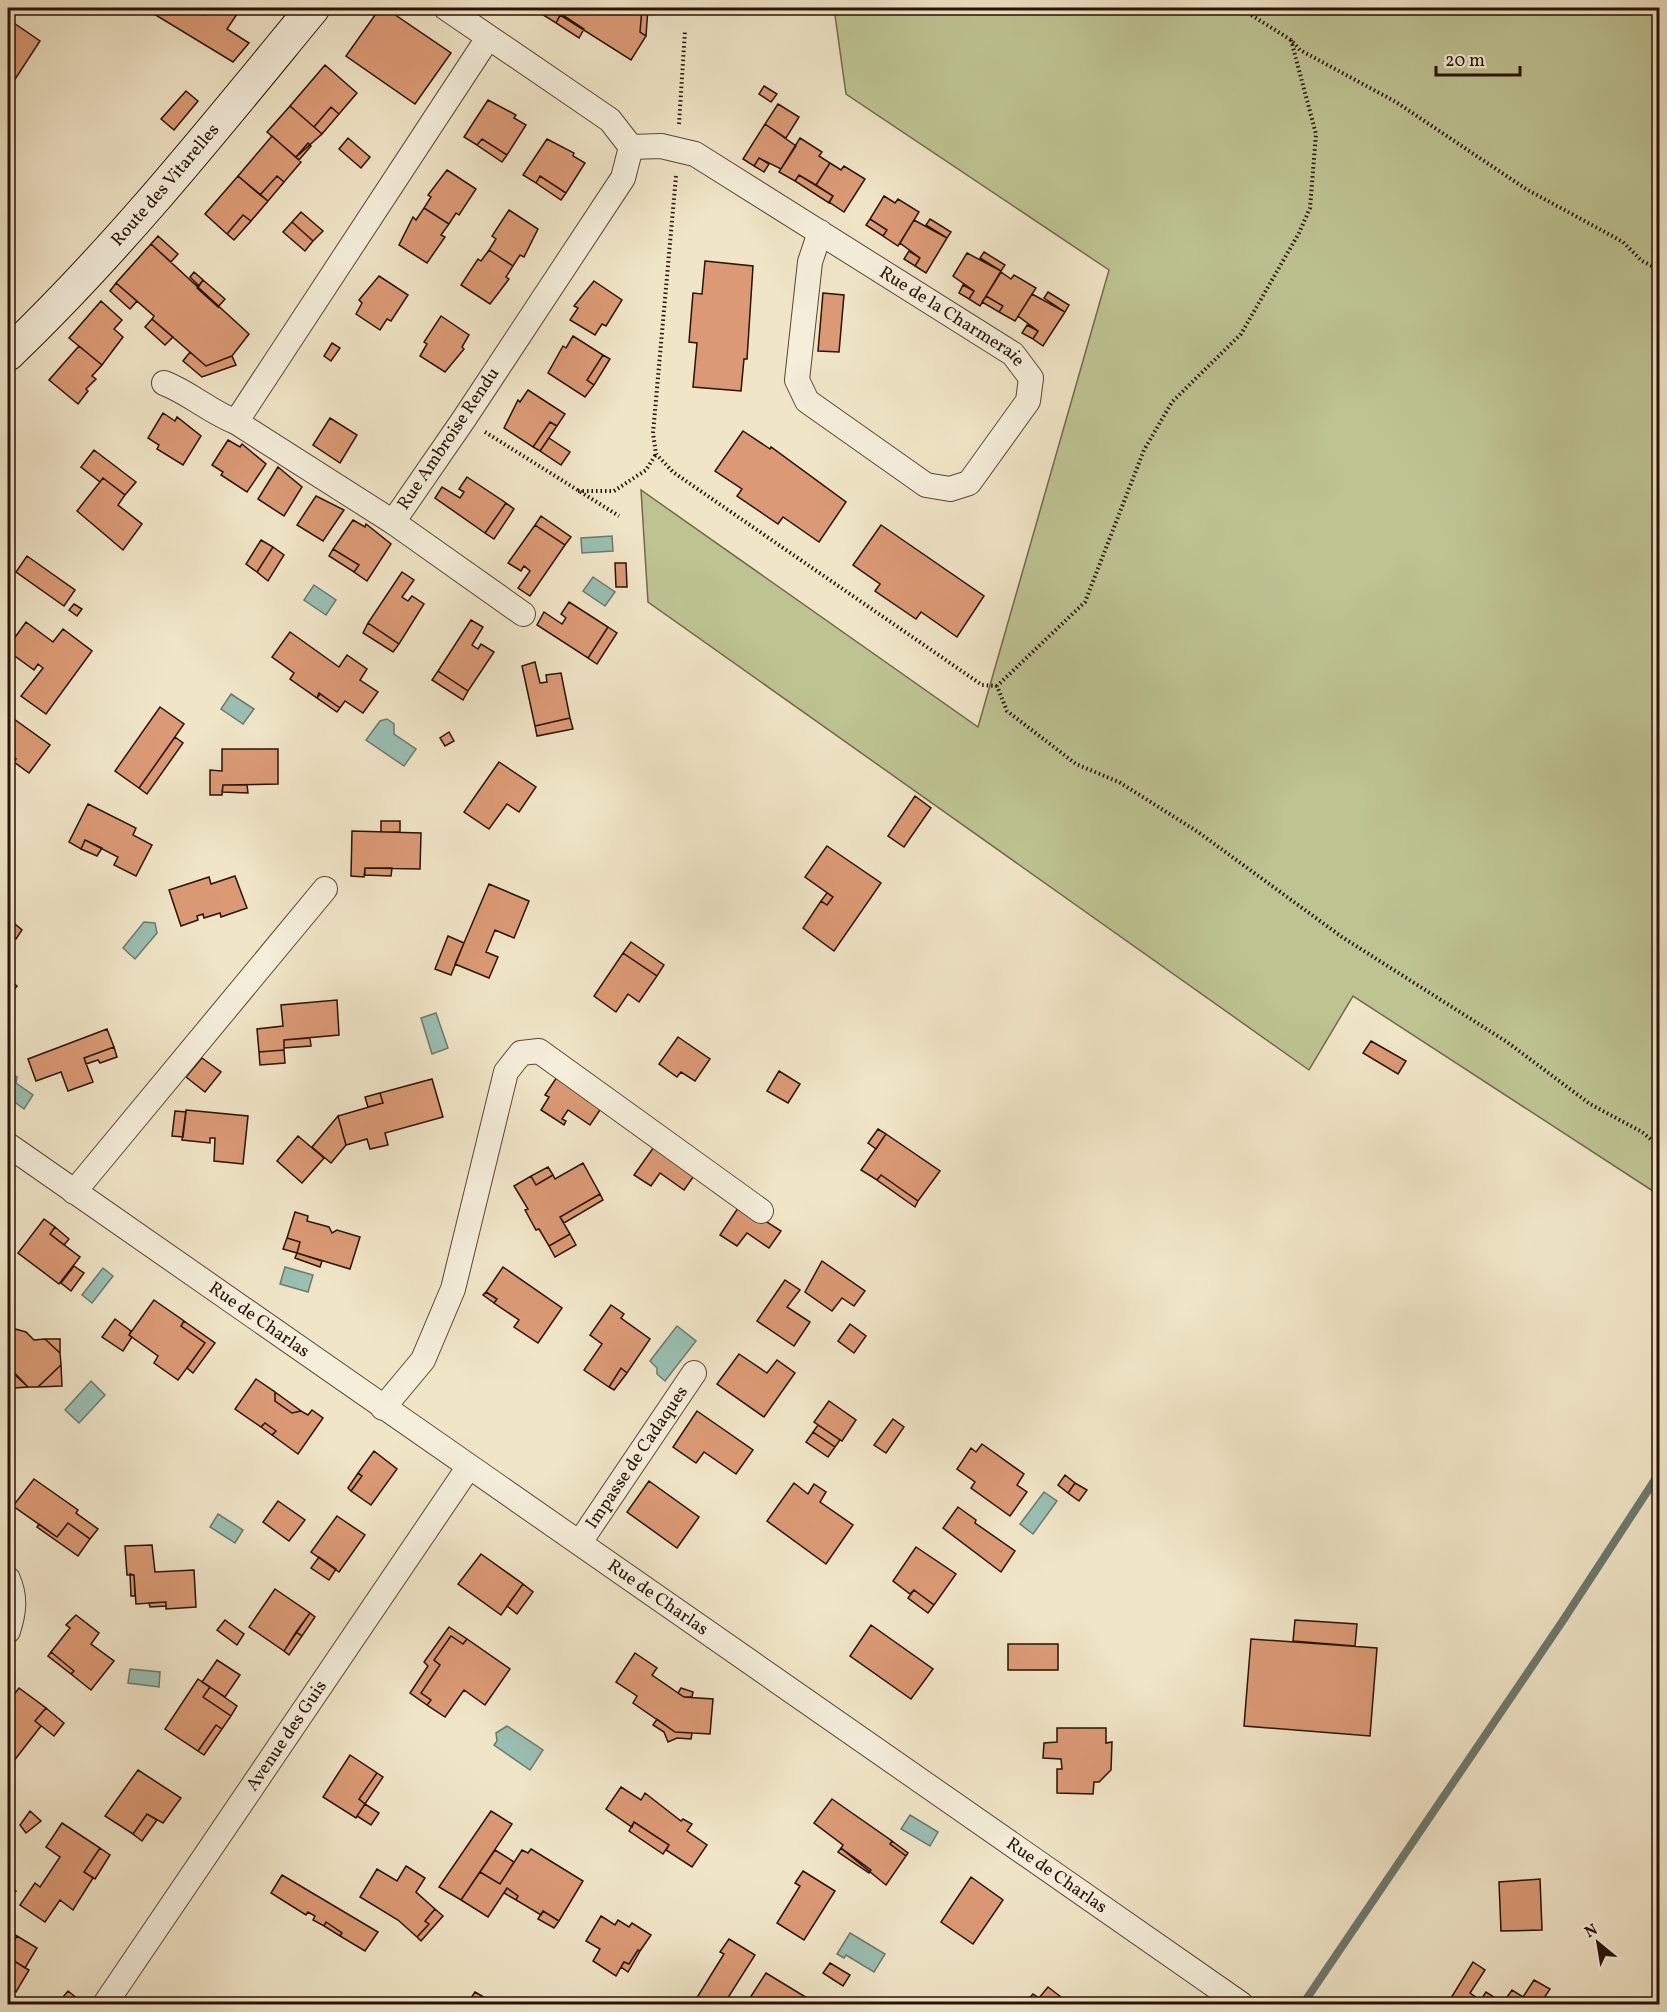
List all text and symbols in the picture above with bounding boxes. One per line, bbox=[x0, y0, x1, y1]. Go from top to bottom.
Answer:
scale bar bbox=[1436, 39, 1520, 77]
text: 20 m bbox=[1445, 49, 1485, 74]
street label: Route des Vitarelles bbox=[105, 118, 225, 252]
street label: Rue de la Charmeraie bbox=[874, 260, 1031, 372]
street label: Rue Ambroise Rendu bbox=[392, 363, 506, 515]
street label: Rue de Charlas bbox=[204, 1276, 315, 1364]
street label: Impasse de Cadaques bbox=[580, 1381, 694, 1534]
street label: Rue de Charlas bbox=[602, 1554, 713, 1642]
street label: Avenue des Guis bbox=[240, 1675, 333, 1796]
street label: Rue de Charlas bbox=[1001, 1832, 1112, 1920]
north arrow bbox=[1568, 1913, 1628, 1973]
text: N bbox=[1581, 1919, 1602, 1944]

